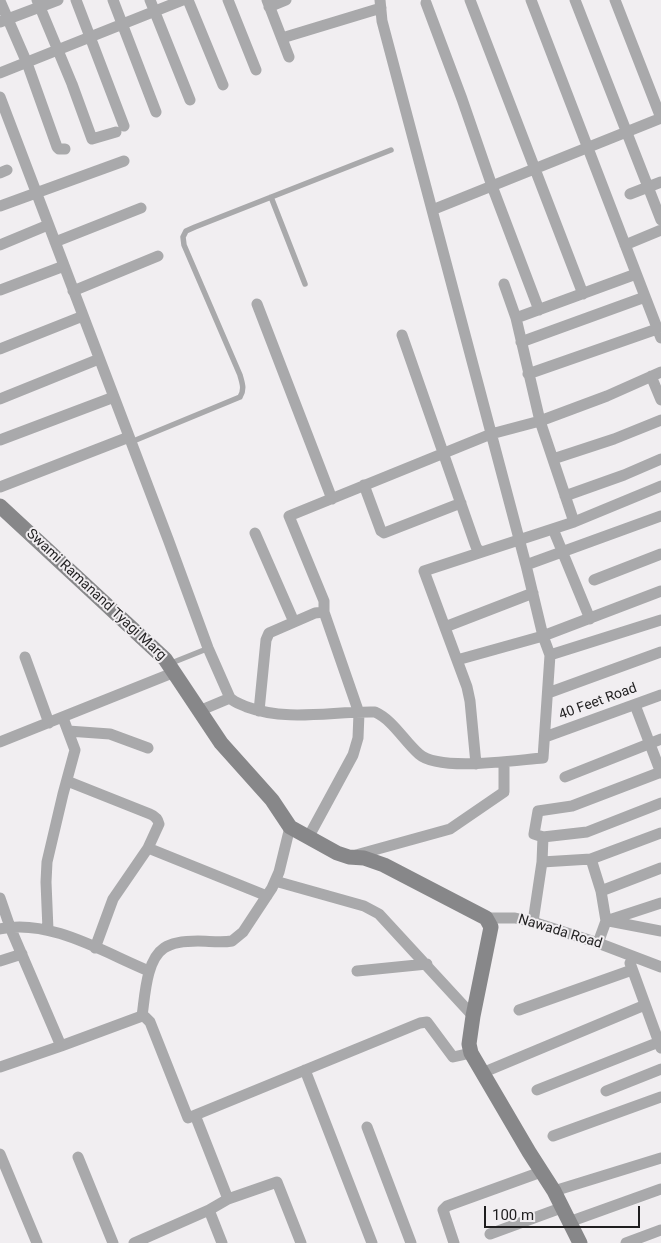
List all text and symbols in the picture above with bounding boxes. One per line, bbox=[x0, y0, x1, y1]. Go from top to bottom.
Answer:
street label: Swami Ramanand Tyagi Marg bbox=[23, 526, 169, 664]
street label: 40 Feet Road bbox=[557, 680, 639, 724]
street label: Nawada Road bbox=[516, 911, 604, 953]
scale bar bbox=[486, 1196, 642, 1228]
text: 100 m bbox=[492, 1206, 534, 1224]

